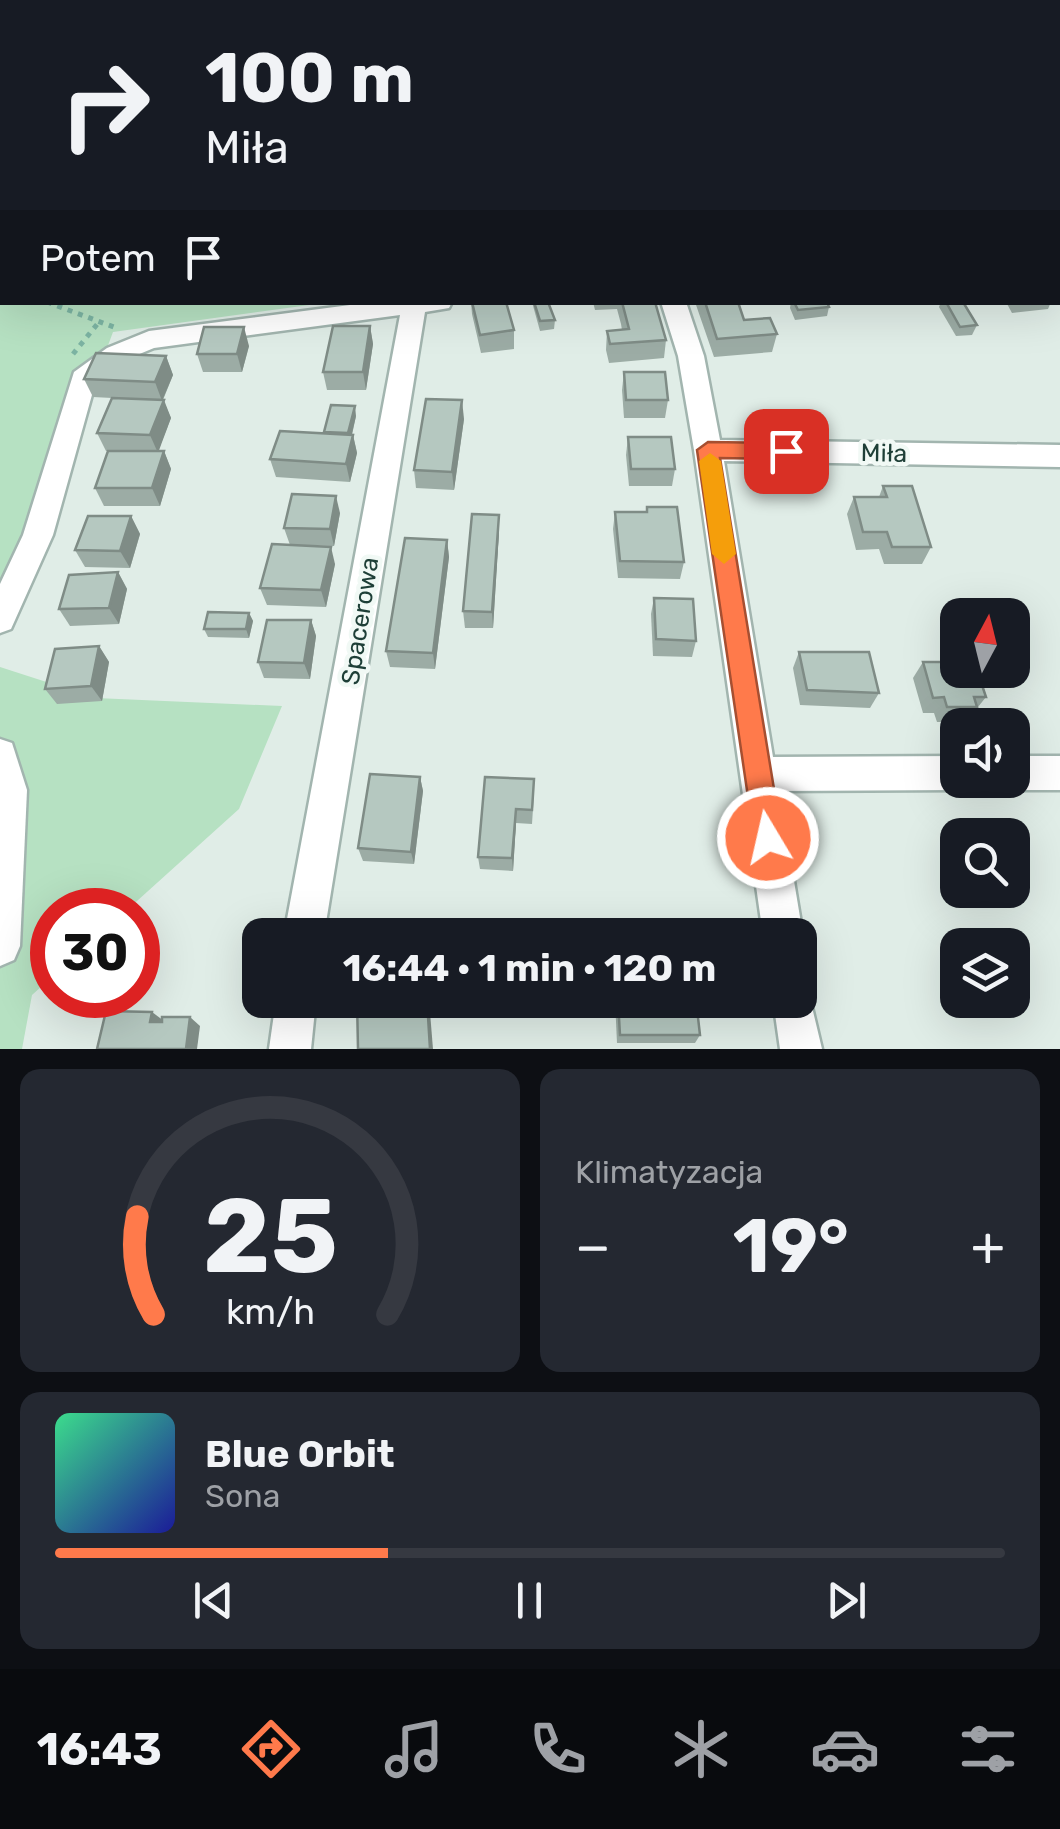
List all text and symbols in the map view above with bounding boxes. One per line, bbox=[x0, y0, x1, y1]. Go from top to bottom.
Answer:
text: 100 m bbox=[205, 37, 414, 120]
icon: right bbox=[40, 40, 170, 170]
text: Miła bbox=[205, 121, 289, 174]
icon: arrive bbox=[176, 230, 231, 285]
text: Potem bbox=[40, 235, 156, 281]
pin bbox=[744, 409, 829, 494]
icon: arrive bbox=[759, 424, 814, 479]
street label: Miła bbox=[860, 438, 908, 468]
street label: Spacerowa bbox=[336, 555, 384, 687]
north arrow bbox=[940, 598, 1030, 688]
map controls bbox=[940, 598, 1030, 1018]
button: sound bbox=[940, 708, 1030, 798]
position arrow bbox=[716, 786, 820, 890]
button: search bbox=[940, 818, 1030, 908]
speed limit sign: 30 bbox=[30, 888, 160, 1018]
button: layers bbox=[940, 928, 1030, 1018]
text: 16:44 · 1 min · 120 m bbox=[343, 945, 716, 991]
text: Klimatyzacja bbox=[575, 1153, 763, 1191]
text: 25 bbox=[203, 1175, 337, 1298]
text: 19° bbox=[733, 1202, 849, 1291]
text: − bbox=[575, 1214, 611, 1279]
text: + bbox=[971, 1214, 1005, 1279]
text: km/h bbox=[225, 1291, 315, 1333]
text: Blue Orbit bbox=[205, 1431, 395, 1477]
text: Sona bbox=[205, 1477, 280, 1515]
icon: previous bbox=[186, 1573, 241, 1628]
icon: pause bbox=[502, 1573, 557, 1628]
icon: next bbox=[819, 1573, 874, 1628]
icon: directions bbox=[236, 1714, 306, 1784]
icon: music bbox=[379, 1714, 449, 1784]
icon: phone bbox=[523, 1714, 593, 1784]
icon: climate bbox=[666, 1714, 736, 1784]
icon: car bbox=[810, 1714, 880, 1784]
icon: filters bbox=[953, 1714, 1023, 1784]
text: 16:43 bbox=[37, 1723, 162, 1776]

